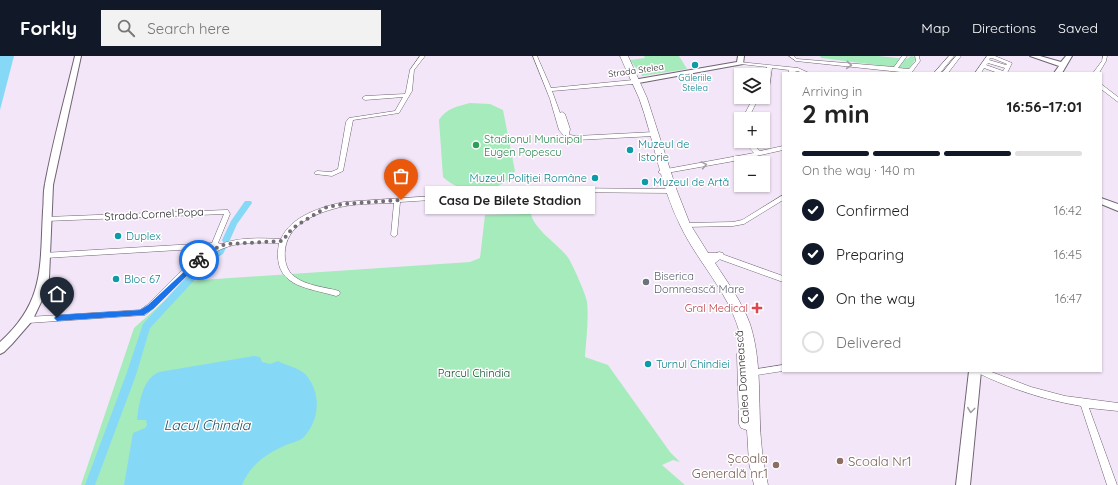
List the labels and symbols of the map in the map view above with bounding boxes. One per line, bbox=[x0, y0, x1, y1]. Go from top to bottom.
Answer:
marker: Galeriile Stelea bbox=[690, 60, 700, 70]
one-way arrow bbox=[846, 60, 852, 69]
street label: Strada Stelea bbox=[608, 61, 664, 79]
place label: Galeriile Stelea bbox=[678, 72, 712, 93]
place label: Stadionul Municipal Eugen Popescu bbox=[484, 132, 582, 159]
place label: Muzeul de Istorie bbox=[638, 137, 689, 164]
marker: Stadionul Municipal Eugen Popescu bbox=[471, 140, 481, 150]
marker: Muzeul de Istorie bbox=[625, 145, 635, 155]
pin bbox=[384, 159, 418, 200]
one-way arrow bbox=[701, 161, 707, 169]
place label: Muzeul Poliției Române bbox=[470, 171, 587, 185]
marker: Muzeul Poliției Române bbox=[590, 173, 600, 183]
place label: Muzeul de Artă bbox=[653, 175, 729, 189]
marker: Muzeul de Artă bbox=[640, 177, 650, 187]
callout: Casa De Bilete Stadion bbox=[425, 186, 595, 214]
street label: Strada Cornel Popa bbox=[104, 204, 204, 224]
place label: Duplex bbox=[126, 229, 161, 243]
marker: Duplex bbox=[113, 231, 123, 241]
courier bbox=[179, 240, 219, 280]
place label: Biserica Domnească Mare bbox=[654, 269, 744, 296]
place label: Bloc 67 bbox=[124, 272, 161, 286]
marker: Bloc 67 bbox=[111, 274, 121, 284]
pin bbox=[40, 277, 74, 318]
marker: Biserica Domnească Mare bbox=[641, 277, 651, 287]
place label: Gral Medical bbox=[685, 301, 748, 315]
marker: Gral Medical bbox=[751, 302, 763, 314]
street label: Calea Domnească bbox=[732, 330, 752, 424]
place label: Turnul Chindiei bbox=[656, 357, 730, 371]
marker: Turnul Chindiei bbox=[643, 359, 653, 369]
park label: Parcul Chindia bbox=[438, 366, 510, 380]
one-way arrow bbox=[967, 407, 976, 413]
water label: Lacul Chindia bbox=[164, 416, 252, 434]
place label: Școala Generală nr.1 bbox=[692, 450, 768, 481]
place label: Scoala Nr1 bbox=[848, 453, 911, 469]
marker: Scoala Nr1 bbox=[835, 456, 845, 466]
marker: Școala Generală nr.1 bbox=[771, 460, 781, 470]

